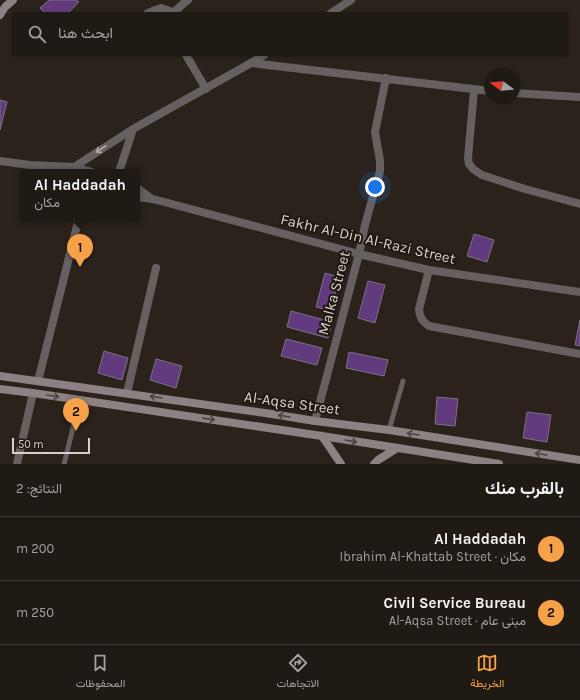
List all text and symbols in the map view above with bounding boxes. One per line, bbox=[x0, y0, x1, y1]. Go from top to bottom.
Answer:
search box bbox=[12, 12, 568, 56]
icon: search bbox=[26, 23, 48, 45]
text: ابحث هنا bbox=[58, 24, 113, 42]
north arrow bbox=[484, 68, 520, 104]
one-way arrow bbox=[96, 145, 107, 153]
popup bbox=[20, 169, 140, 221]
text: Al Haddadah bbox=[34, 176, 126, 194]
your location bbox=[365, 177, 385, 197]
text: مكان bbox=[34, 195, 60, 210]
street label: Fakhr Al-Din Al-Razi Street bbox=[279, 210, 458, 268]
pin: 1 bbox=[67, 234, 93, 267]
street label: Malka Street bbox=[314, 248, 354, 337]
street label: Al-Aqsa Street bbox=[243, 387, 341, 419]
one-way arrow bbox=[46, 392, 59, 400]
one-way arrow bbox=[149, 393, 162, 401]
pin: 2 bbox=[63, 398, 89, 431]
one-way arrow bbox=[278, 412, 291, 420]
one-way arrow bbox=[202, 415, 215, 423]
one-way arrow bbox=[407, 430, 420, 438]
scale bar bbox=[12, 436, 90, 455]
one-way arrow bbox=[344, 437, 357, 445]
text: 50 m bbox=[18, 438, 44, 451]
one-way arrow bbox=[535, 450, 548, 458]
text: بالقرب منك bbox=[485, 478, 564, 498]
text: النتائج: 2 bbox=[16, 481, 62, 496]
text: Al Haddadah bbox=[434, 530, 526, 548]
text: 200 m bbox=[16, 541, 54, 556]
text: 1 bbox=[549, 541, 553, 556]
text: مكان · Ibrahim Al-Khattab Street bbox=[340, 549, 526, 564]
text: Civil Service Bureau bbox=[384, 594, 526, 612]
text: 250 m bbox=[16, 605, 54, 620]
text: 2 bbox=[547, 605, 555, 620]
text: مبنى عام · Al-Aqsa Street bbox=[389, 613, 526, 628]
tab: المحفوظات bbox=[76, 652, 125, 693]
tab: الاتجاهات bbox=[276, 652, 319, 693]
tab: الخريطة bbox=[470, 652, 504, 693]

